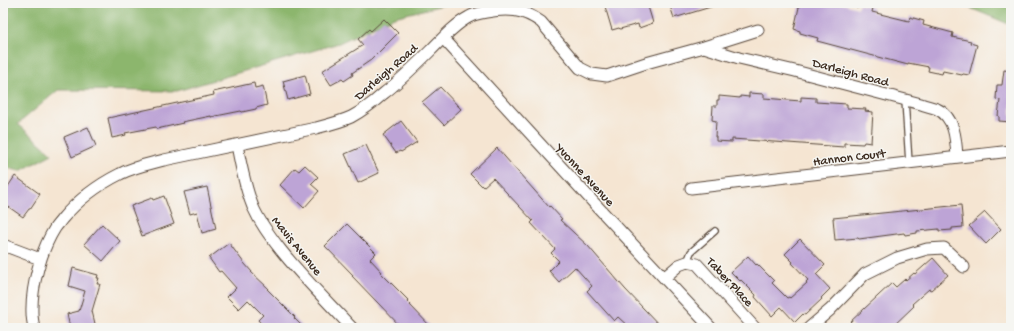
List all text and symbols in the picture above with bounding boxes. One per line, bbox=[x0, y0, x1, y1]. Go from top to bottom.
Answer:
street label: Darleigh Road bbox=[351, 41, 422, 105]
street label: Darleigh Road bbox=[810, 56, 892, 91]
street label: Yvonne Avenue bbox=[551, 141, 617, 210]
street label: Hannon Court bbox=[812, 146, 888, 170]
street label: Mavis Avenue bbox=[268, 214, 325, 279]
street label: Taber Place bbox=[702, 254, 756, 311]

